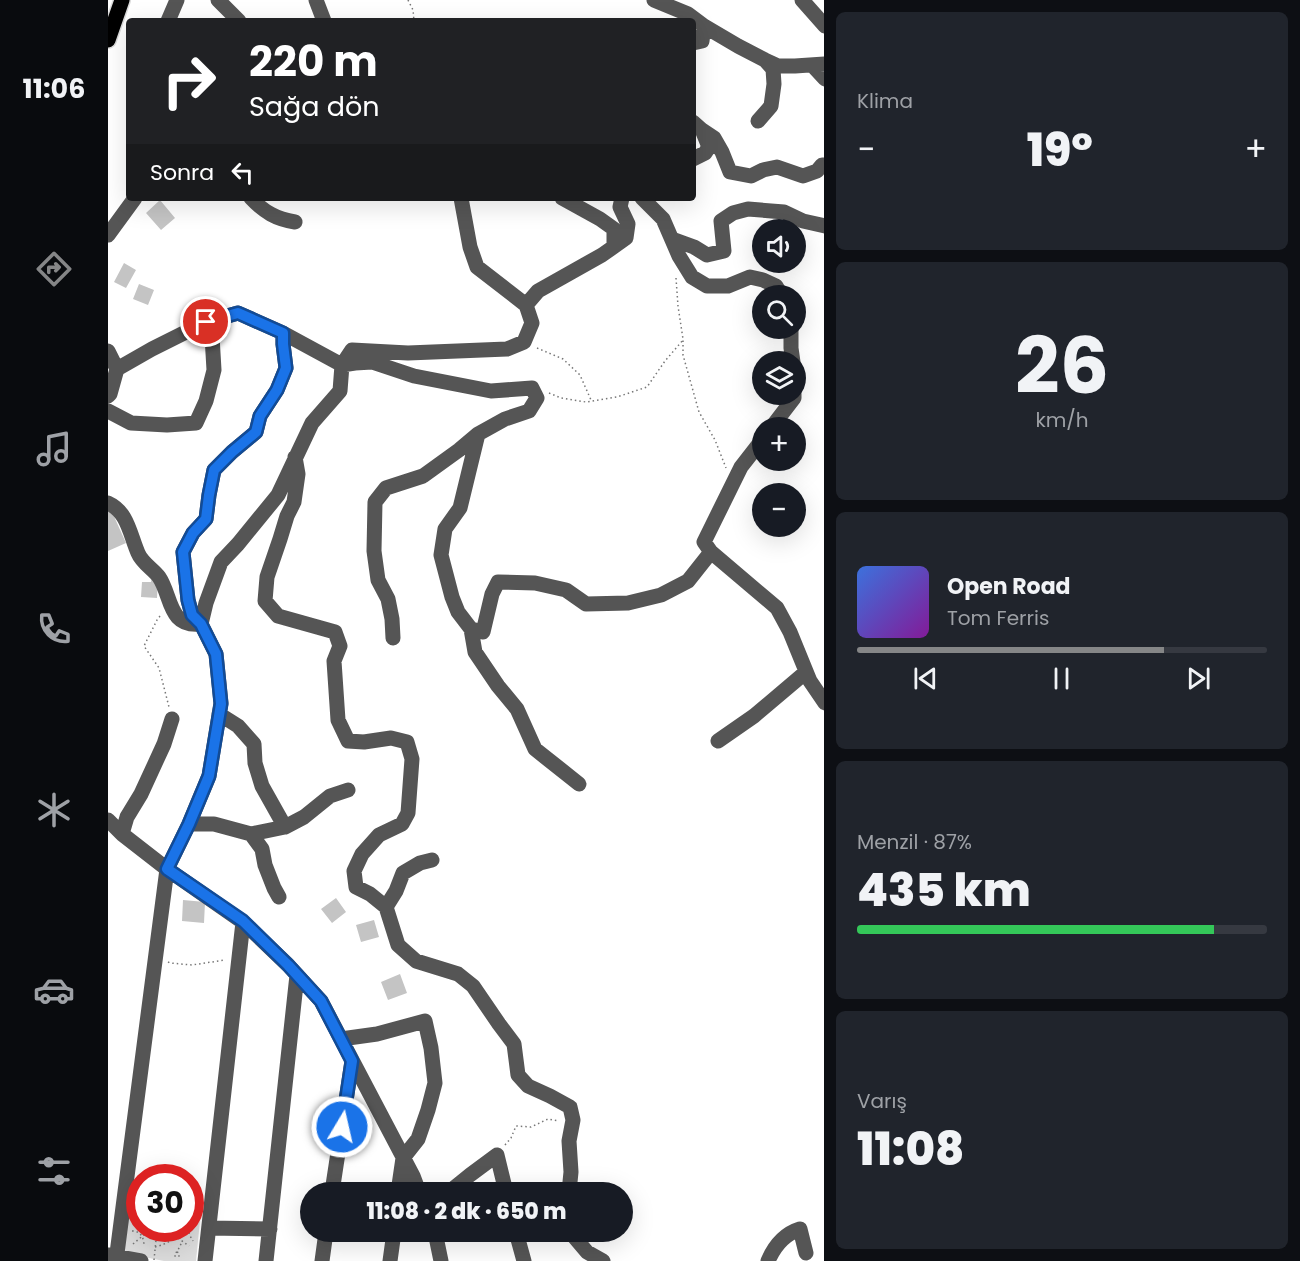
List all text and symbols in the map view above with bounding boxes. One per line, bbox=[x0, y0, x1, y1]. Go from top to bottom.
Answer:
text: 220 m bbox=[249, 32, 378, 91]
icon: right bbox=[150, 42, 228, 120]
text: 11:06 bbox=[23, 70, 85, 107]
text: Klima bbox=[857, 87, 913, 115]
text: Sağa dön bbox=[249, 88, 380, 125]
text: 19° bbox=[1027, 119, 1093, 182]
text: − bbox=[857, 126, 875, 173]
text: + bbox=[1244, 126, 1267, 173]
icon: left bbox=[226, 156, 259, 189]
text: Sonra bbox=[150, 157, 214, 188]
map controls bbox=[752, 219, 806, 537]
button: sound bbox=[752, 219, 806, 273]
icon: directions bbox=[33, 248, 75, 290]
button: search bbox=[752, 285, 806, 339]
pin bbox=[180, 296, 231, 347]
icon: arrive bbox=[189, 305, 222, 338]
text: 26 bbox=[1015, 311, 1109, 420]
button: layers bbox=[752, 351, 806, 405]
text: km/h bbox=[1035, 406, 1089, 434]
button: + bbox=[752, 417, 806, 471]
icon: music bbox=[33, 428, 75, 470]
button: − bbox=[752, 483, 806, 537]
text: Open Road bbox=[947, 571, 1071, 602]
text: Tom Ferris bbox=[947, 604, 1049, 632]
icon: phone bbox=[33, 608, 75, 650]
icon: previous bbox=[909, 662, 942, 695]
icon: pause bbox=[1045, 662, 1078, 695]
icon: next bbox=[1182, 662, 1215, 695]
icon: climate bbox=[33, 789, 75, 831]
text: Menzil · 87% bbox=[857, 828, 972, 856]
text: 435 km bbox=[857, 859, 1031, 922]
icon: car bbox=[33, 969, 75, 1011]
text: Varış bbox=[857, 1087, 907, 1115]
position arrow bbox=[310, 1095, 374, 1159]
text: 11:08 bbox=[857, 1118, 964, 1181]
icon: filters bbox=[33, 1150, 75, 1192]
speed limit sign: 30 bbox=[126, 1164, 204, 1242]
text: 11:08 · 2 dk · 650 m bbox=[367, 1196, 566, 1227]

